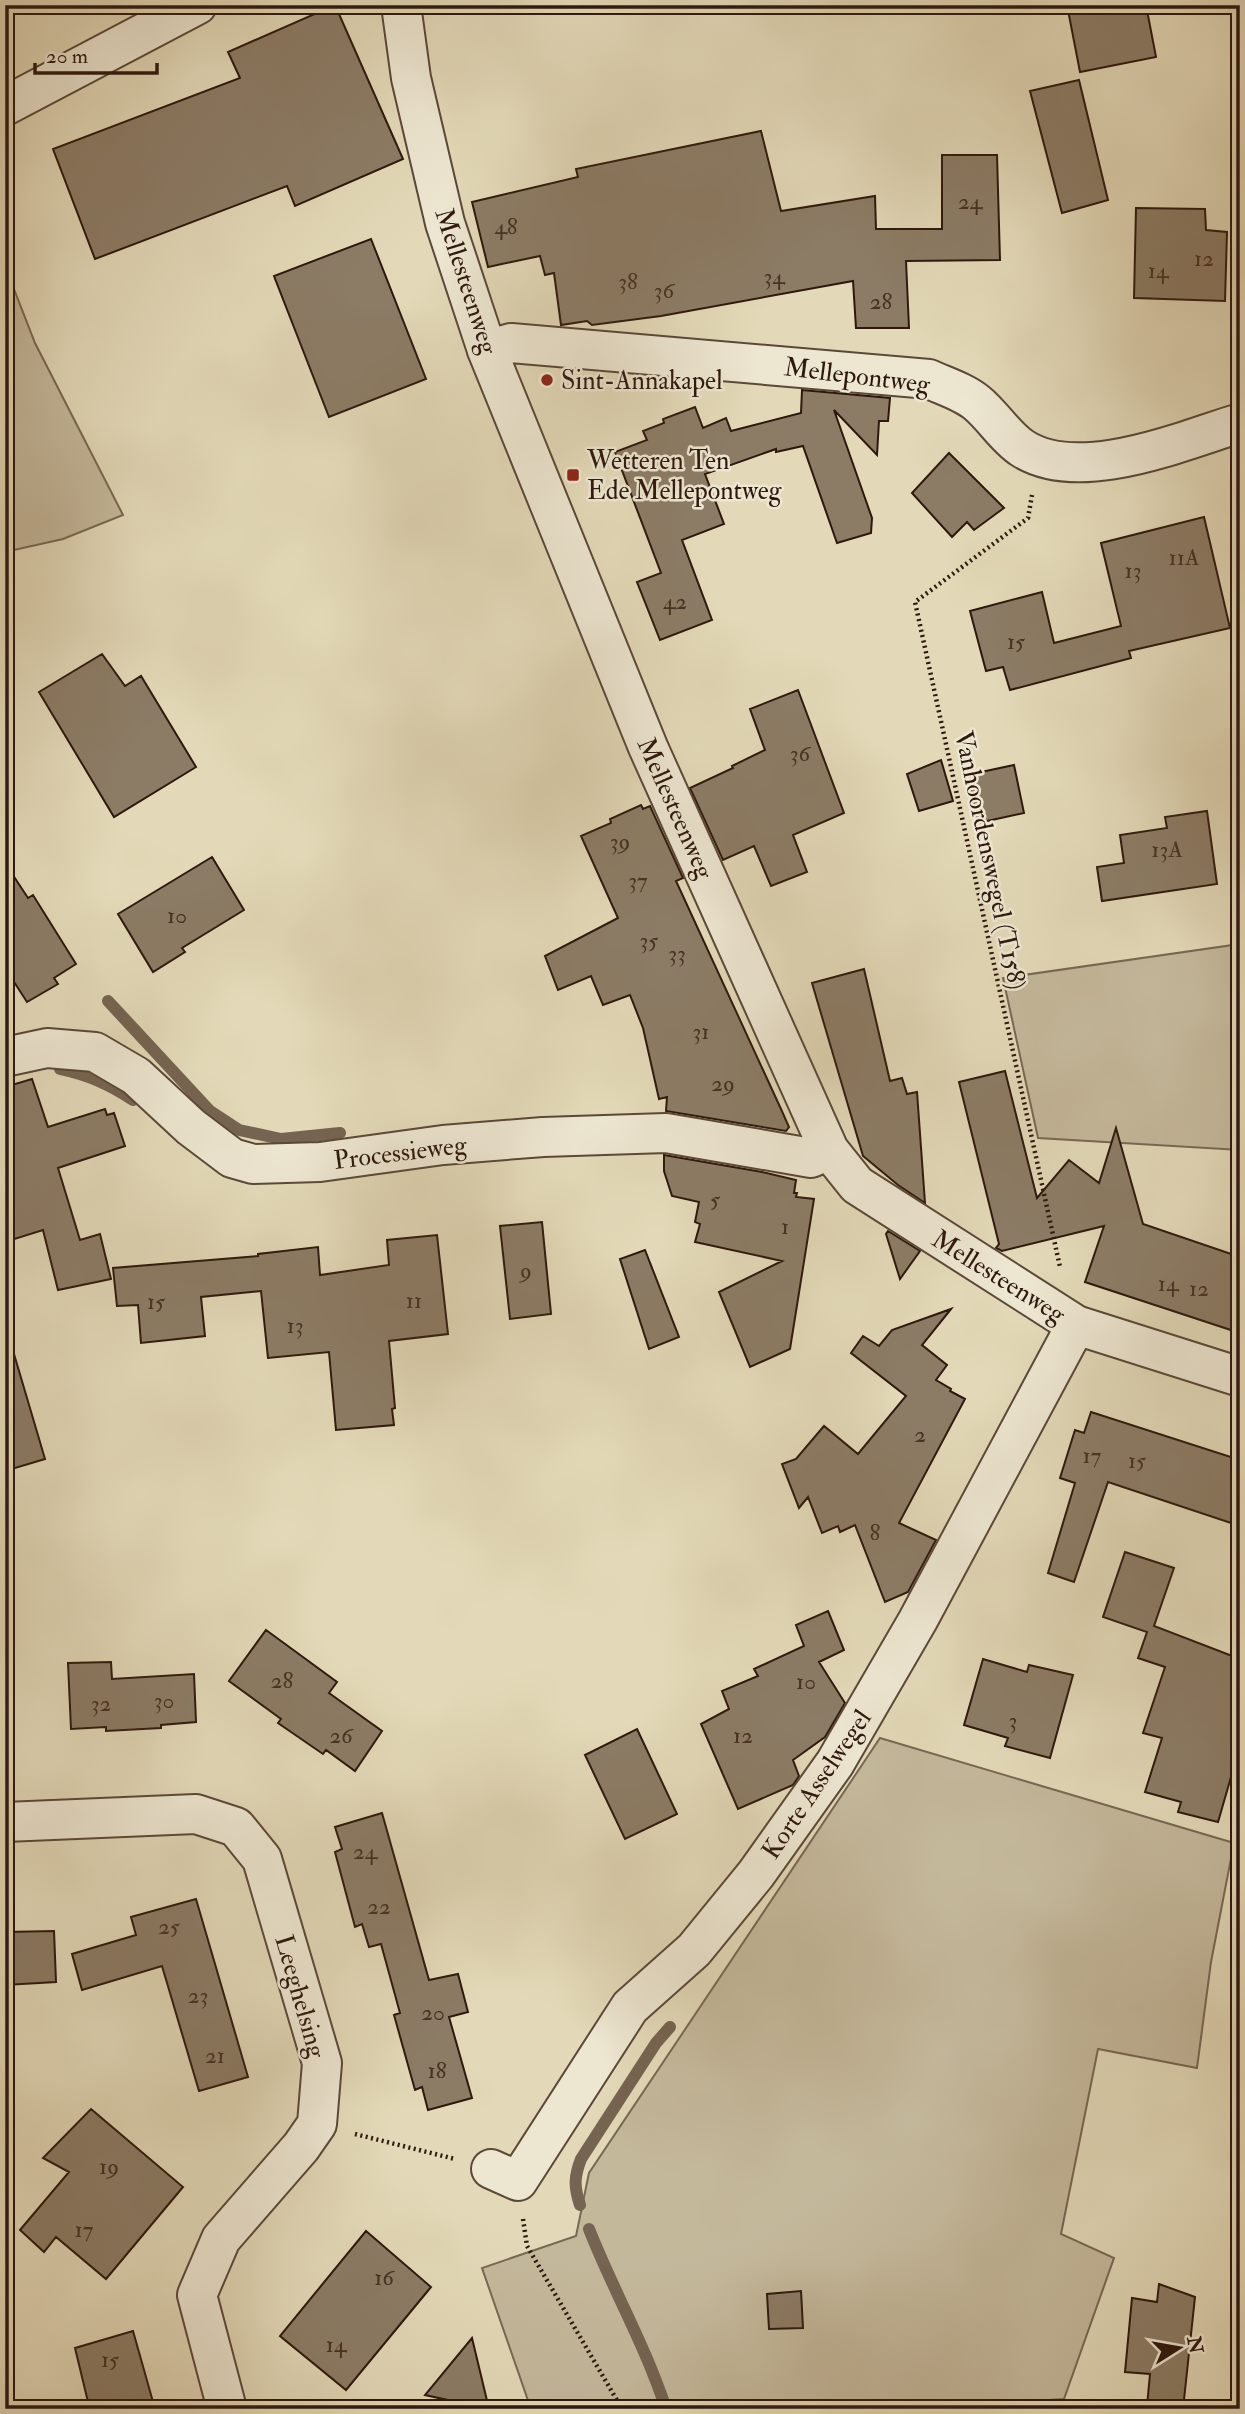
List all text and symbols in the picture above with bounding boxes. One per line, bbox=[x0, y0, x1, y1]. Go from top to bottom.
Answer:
scale bar bbox=[35, 32, 158, 76]
text: 20 m bbox=[46, 43, 88, 70]
house number: 24 bbox=[958, 187, 984, 216]
street label: Mellesteenweg bbox=[427, 204, 505, 359]
house number: 48 bbox=[494, 212, 518, 241]
house number: 12 bbox=[1194, 244, 1214, 273]
house number: 14 bbox=[1148, 256, 1170, 285]
house number: 34 bbox=[763, 262, 786, 291]
house number: 38 bbox=[618, 267, 638, 296]
house number: 36 bbox=[654, 276, 676, 305]
house number: 28 bbox=[870, 287, 892, 316]
street label: Mellepontweg bbox=[782, 351, 933, 402]
place label: Sint-Annakapel bbox=[561, 365, 723, 398]
marker: Sint-Annakapel bbox=[539, 372, 555, 388]
place label: Wetteren Ten Ede Mellepontweg bbox=[586, 445, 783, 508]
marker: Wetteren Ten Ede Mellepontweg bbox=[565, 467, 581, 483]
house number: 11A bbox=[1168, 543, 1200, 572]
house number: 13 bbox=[1124, 556, 1142, 585]
house number: 42 bbox=[663, 587, 687, 616]
house number: 15 bbox=[1007, 627, 1025, 656]
street label: Vanhoordenswegel (T158) bbox=[947, 728, 1033, 992]
street label: Mellesteenweg bbox=[630, 733, 721, 885]
house number: 36 bbox=[790, 739, 812, 768]
house number: 39 bbox=[610, 827, 630, 856]
house number: 13A bbox=[1151, 835, 1183, 864]
house number: 37 bbox=[628, 866, 648, 895]
house number: 10 bbox=[167, 901, 187, 930]
house number: 35 bbox=[640, 926, 658, 955]
house number: 33 bbox=[668, 939, 686, 968]
house number: 31 bbox=[692, 1017, 710, 1046]
house number: 29 bbox=[711, 1069, 735, 1098]
street label: Processieweg bbox=[332, 1129, 469, 1177]
house number: 5 bbox=[710, 1185, 720, 1214]
house number: 1 bbox=[781, 1212, 789, 1241]
street label: Mellesteenweg bbox=[926, 1223, 1072, 1331]
house number: 9 bbox=[518, 1256, 532, 1285]
house number: 14 bbox=[1158, 1269, 1180, 1298]
house number: 12 bbox=[1189, 1274, 1209, 1303]
house number: 11 bbox=[406, 1286, 422, 1315]
house number: 15 bbox=[147, 1287, 165, 1316]
house number: 13 bbox=[286, 1311, 304, 1340]
house number: 2 bbox=[914, 1420, 926, 1449]
house number: 17 bbox=[1083, 1441, 1102, 1470]
house number: 15 bbox=[1128, 1446, 1146, 1475]
house number: 8 bbox=[870, 1518, 881, 1547]
house number: 28 bbox=[271, 1666, 293, 1695]
house number: 10 bbox=[796, 1667, 816, 1696]
house number: 30 bbox=[154, 1686, 174, 1715]
house number: 32 bbox=[91, 1689, 111, 1718]
street label: Korte Asselwegel bbox=[755, 1703, 879, 1865]
house number: 3 bbox=[1009, 1706, 1017, 1735]
house number: 26 bbox=[329, 1721, 354, 1750]
house number: 12 bbox=[733, 1721, 753, 1750]
house number: 24 bbox=[353, 1837, 379, 1866]
house number: 22 bbox=[367, 1892, 391, 1921]
house number: 25 bbox=[158, 1912, 180, 1941]
street label: Leeghelsing bbox=[267, 1931, 333, 2063]
house number: 23 bbox=[188, 1981, 208, 2010]
house number: 20 bbox=[421, 1998, 445, 2027]
house number: 21 bbox=[205, 2041, 225, 2070]
house number: 18 bbox=[427, 2056, 447, 2085]
house number: 19 bbox=[99, 2152, 119, 2181]
house number: 17 bbox=[75, 2215, 94, 2244]
house number: 16 bbox=[374, 2263, 395, 2292]
north arrow bbox=[1144, 2312, 1214, 2382]
house number: 14 bbox=[326, 2330, 348, 2359]
text: N bbox=[1181, 2333, 1208, 2357]
house number: 15 bbox=[101, 2345, 119, 2374]

